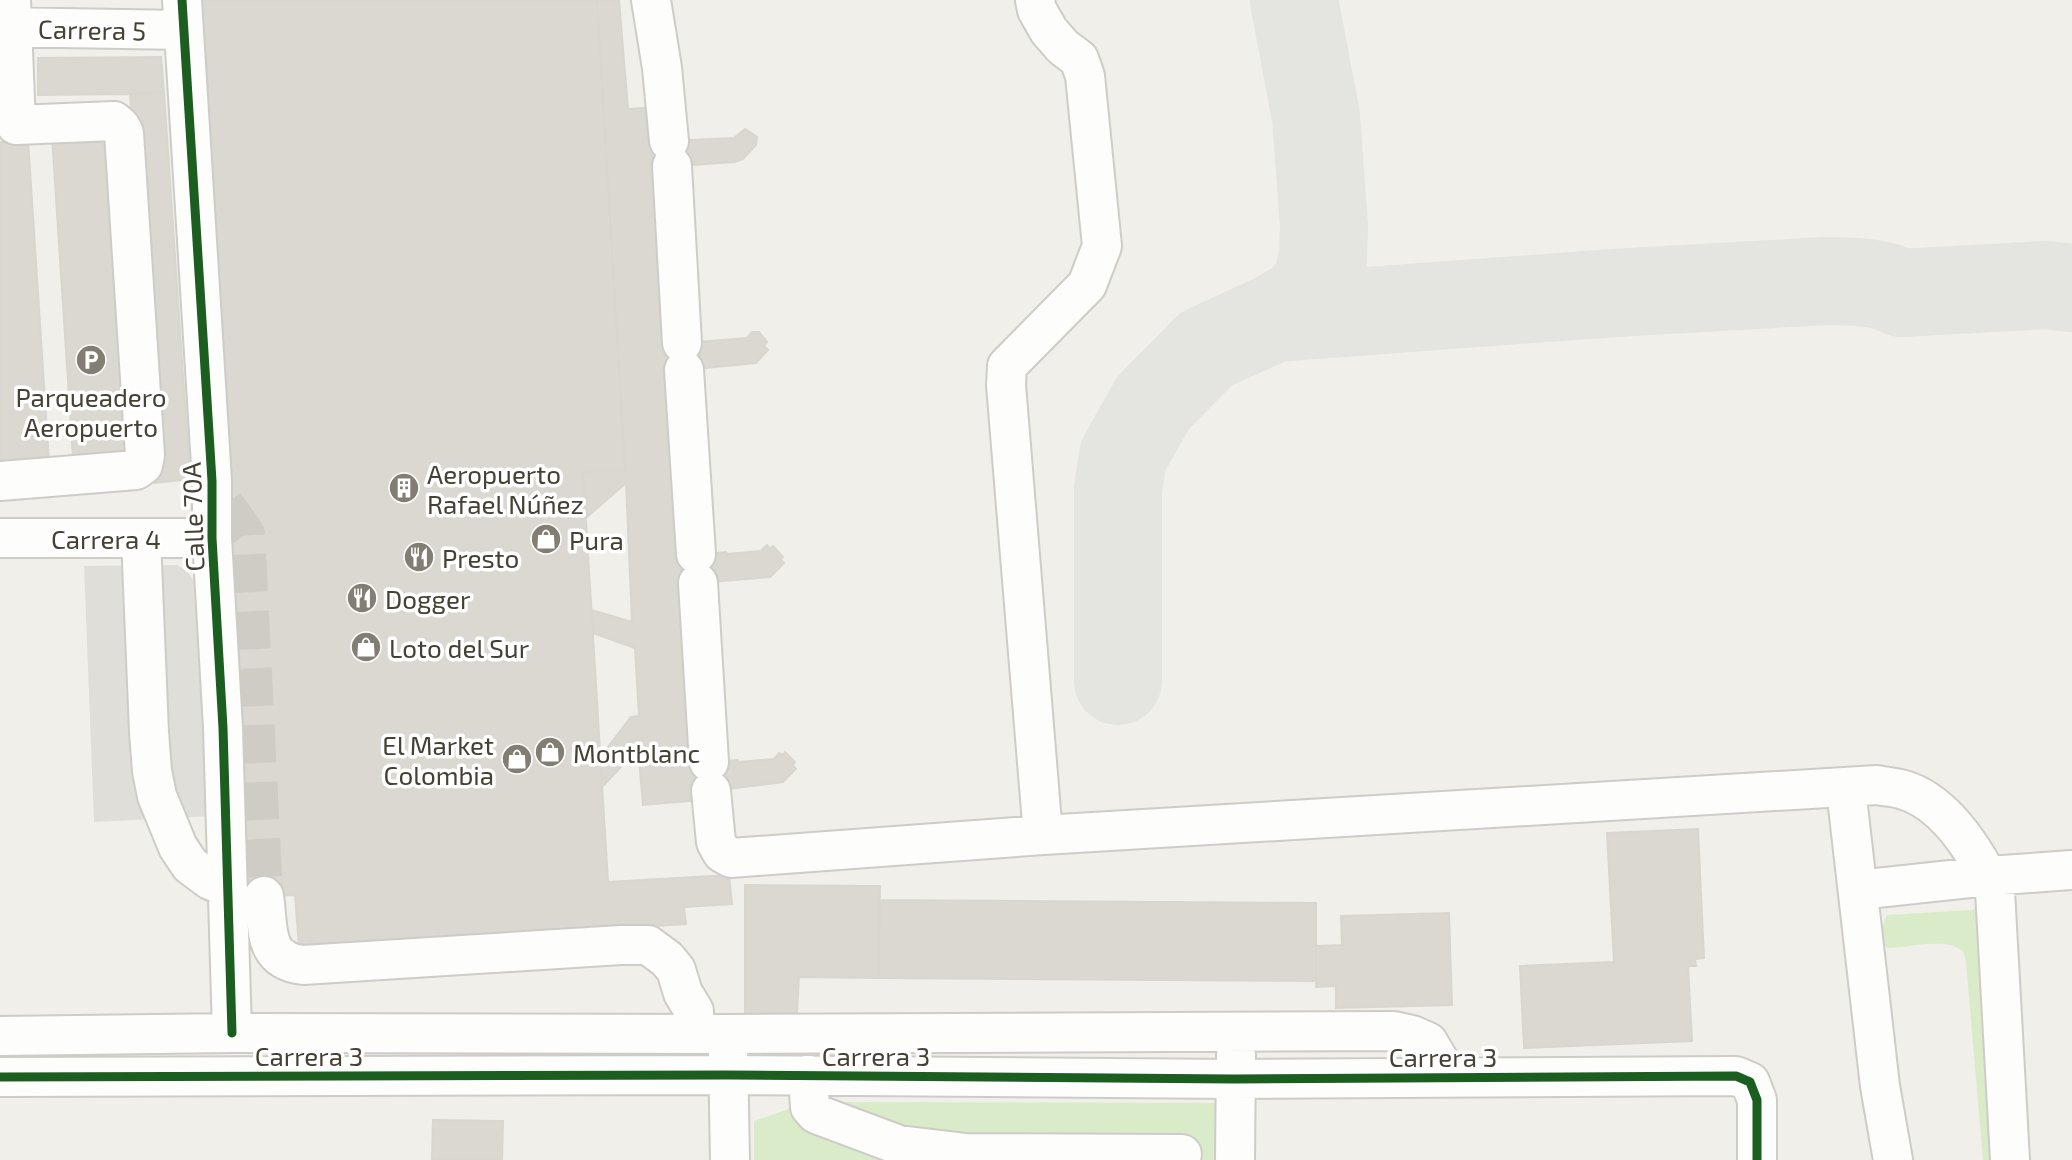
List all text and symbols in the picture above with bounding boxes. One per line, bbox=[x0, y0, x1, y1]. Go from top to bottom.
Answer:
street label: Carrera 5 bbox=[38, 13, 146, 45]
parking icon: Parqueadero Aeropuerto bbox=[74, 343, 108, 377]
place label: Parqueadero Aeropuerto bbox=[15, 381, 167, 442]
place label: Aeropuerto Rafael Núñez bbox=[427, 458, 584, 519]
street label: Calle 70A bbox=[175, 462, 209, 572]
building icon: Aeropuerto Rafael Núñez bbox=[387, 471, 421, 505]
shop icon: Pura bbox=[529, 522, 563, 556]
street label: Carrera 4 bbox=[51, 523, 161, 554]
place label: Pura bbox=[569, 524, 624, 555]
restaurant icon: Presto bbox=[402, 540, 436, 574]
place label: Presto bbox=[442, 542, 519, 573]
restaurant icon: Dogger bbox=[345, 581, 379, 615]
place label: Dogger bbox=[385, 583, 470, 614]
shop icon: Loto del Sur bbox=[349, 630, 383, 664]
place label: Loto del Sur bbox=[389, 632, 529, 663]
place label: El Market Colombia bbox=[382, 729, 494, 790]
shop icon: Montblanc bbox=[533, 735, 567, 769]
place label: Montblanc bbox=[573, 737, 700, 768]
shop icon: El Market Colombia bbox=[500, 742, 534, 776]
street label: Carrera 3 bbox=[255, 1040, 363, 1071]
street label: Carrera 3 bbox=[822, 1040, 930, 1071]
street label: Carrera 3 bbox=[1389, 1041, 1497, 1072]

